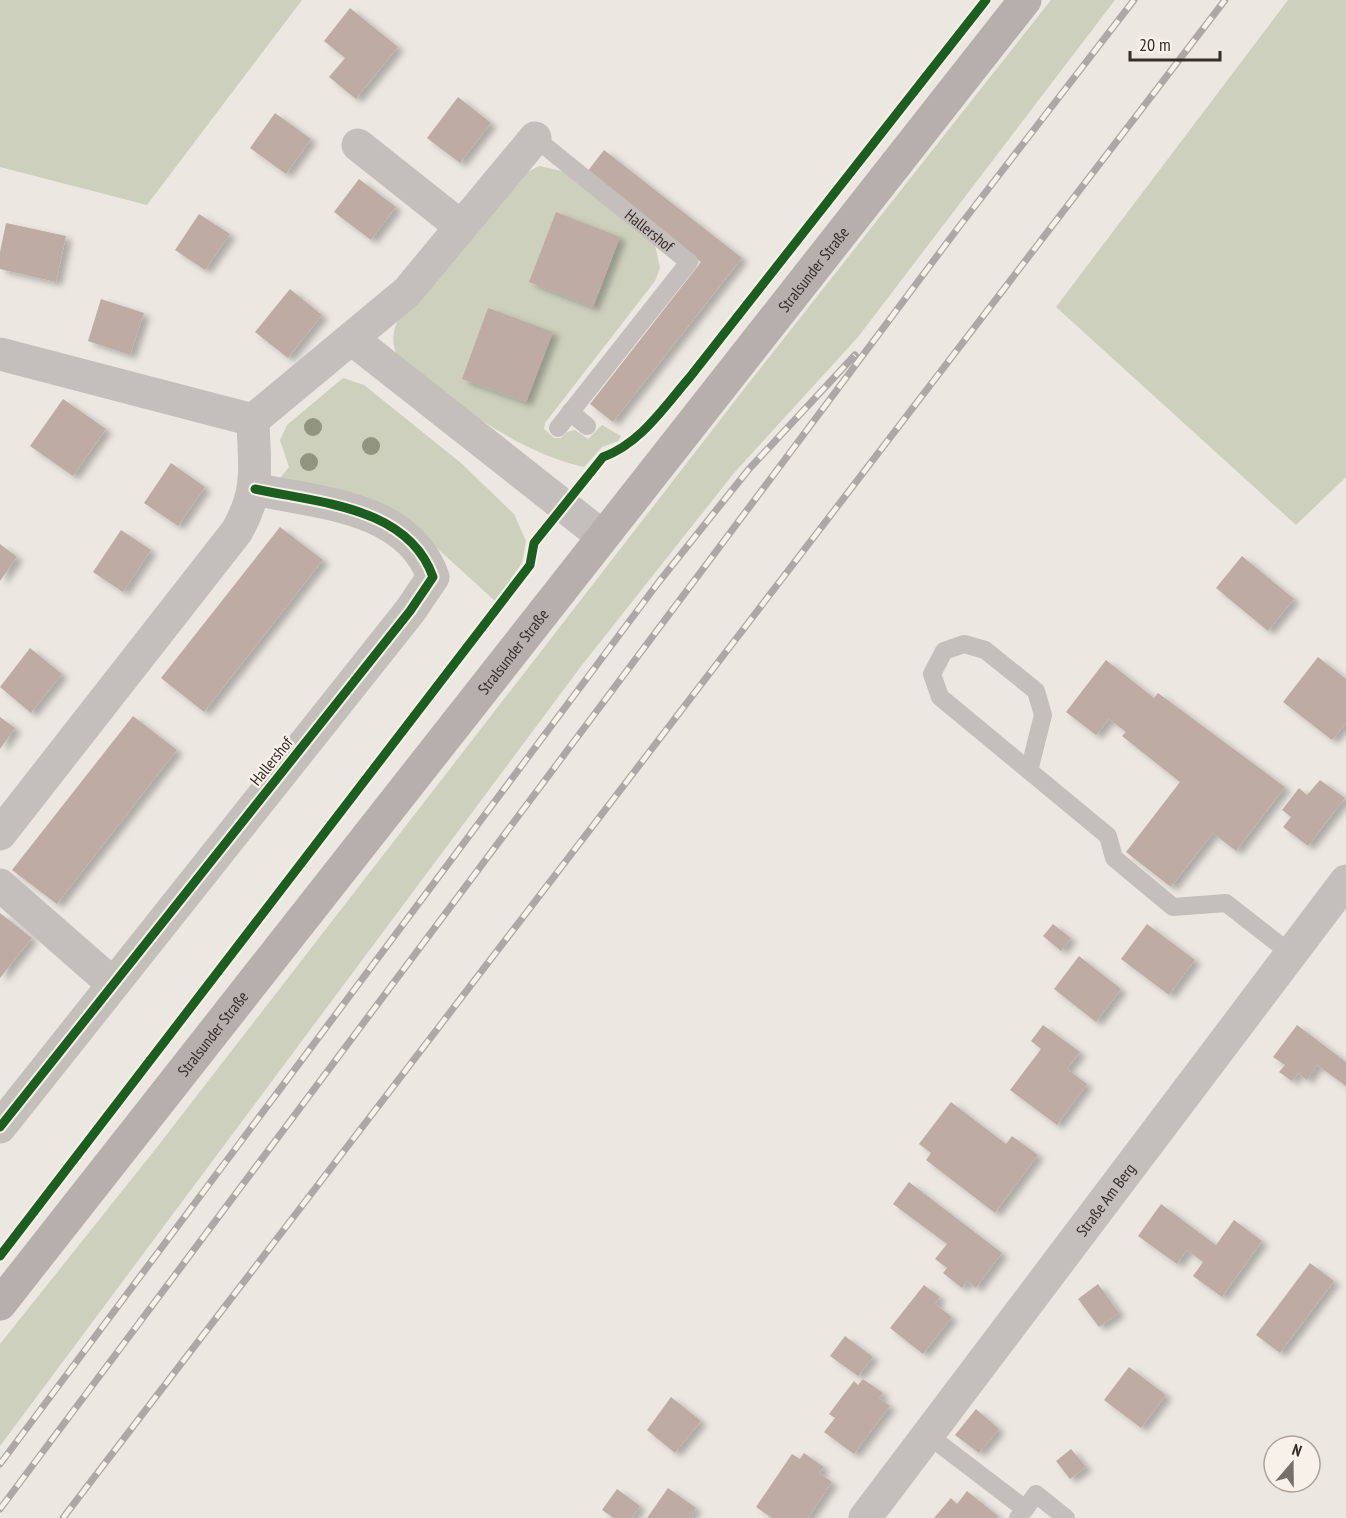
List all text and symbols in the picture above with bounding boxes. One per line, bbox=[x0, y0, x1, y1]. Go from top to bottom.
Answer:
scale bar bbox=[1130, 24, 1220, 62]
text: 20 m bbox=[1139, 33, 1171, 56]
street label: Hallershof bbox=[621, 205, 679, 256]
street label: Stralsunder Straße bbox=[774, 223, 853, 316]
street label: Stralsunder Straße bbox=[473, 605, 553, 698]
street label: Hallershof bbox=[245, 732, 297, 789]
street label: Stralsunder Straße bbox=[173, 987, 252, 1080]
street label: Straße Am Berg bbox=[1071, 1159, 1139, 1240]
north arrow bbox=[1262, 1434, 1322, 1494]
text: N bbox=[1290, 1439, 1305, 1461]

